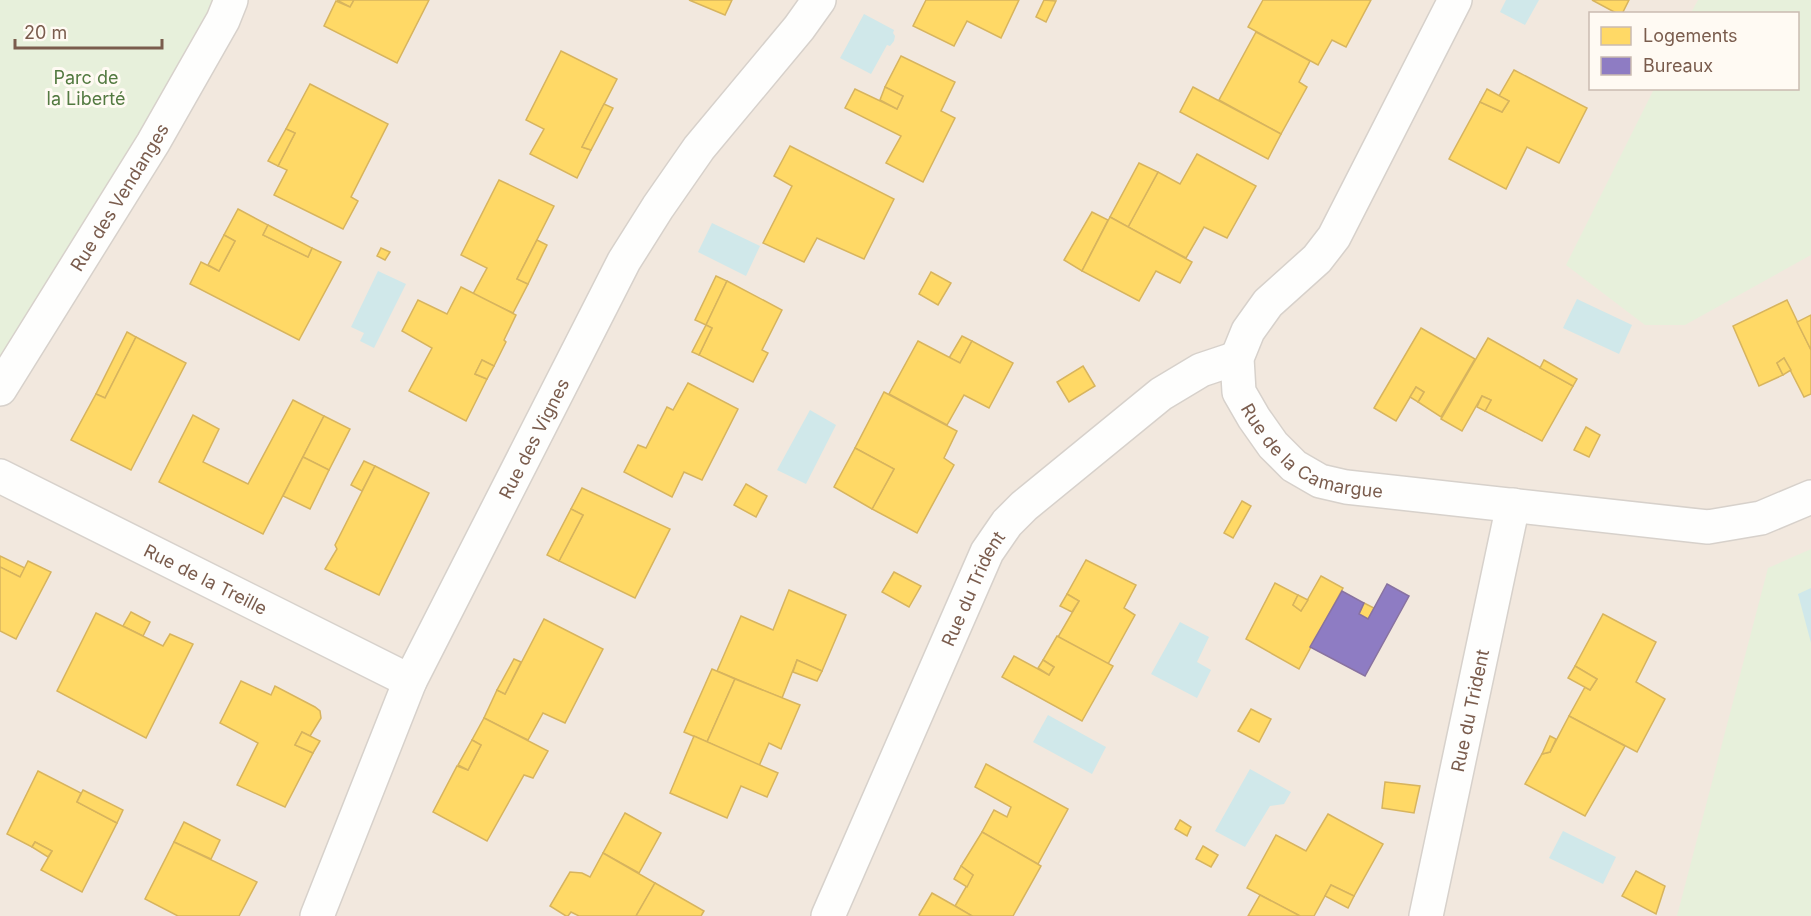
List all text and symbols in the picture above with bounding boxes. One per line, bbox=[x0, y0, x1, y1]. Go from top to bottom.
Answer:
scale bar bbox=[15, 12, 162, 50]
legend bbox=[1589, 12, 1799, 90]
text: 20 m bbox=[24, 22, 67, 43]
text: Logements bbox=[1643, 25, 1738, 46]
text: Bureaux bbox=[1643, 55, 1713, 76]
park label: Parc de la Liberté bbox=[47, 67, 125, 109]
street label: Rue des Vendanges bbox=[66, 120, 173, 275]
street label: Rue des Vignes bbox=[494, 375, 573, 502]
street label: Rue de la Camargue bbox=[1237, 400, 1384, 502]
street label: Rue du Trident bbox=[937, 527, 1009, 649]
street label: Rue de la Treille bbox=[141, 539, 271, 618]
street label: Rue du Trident bbox=[1446, 647, 1493, 774]

